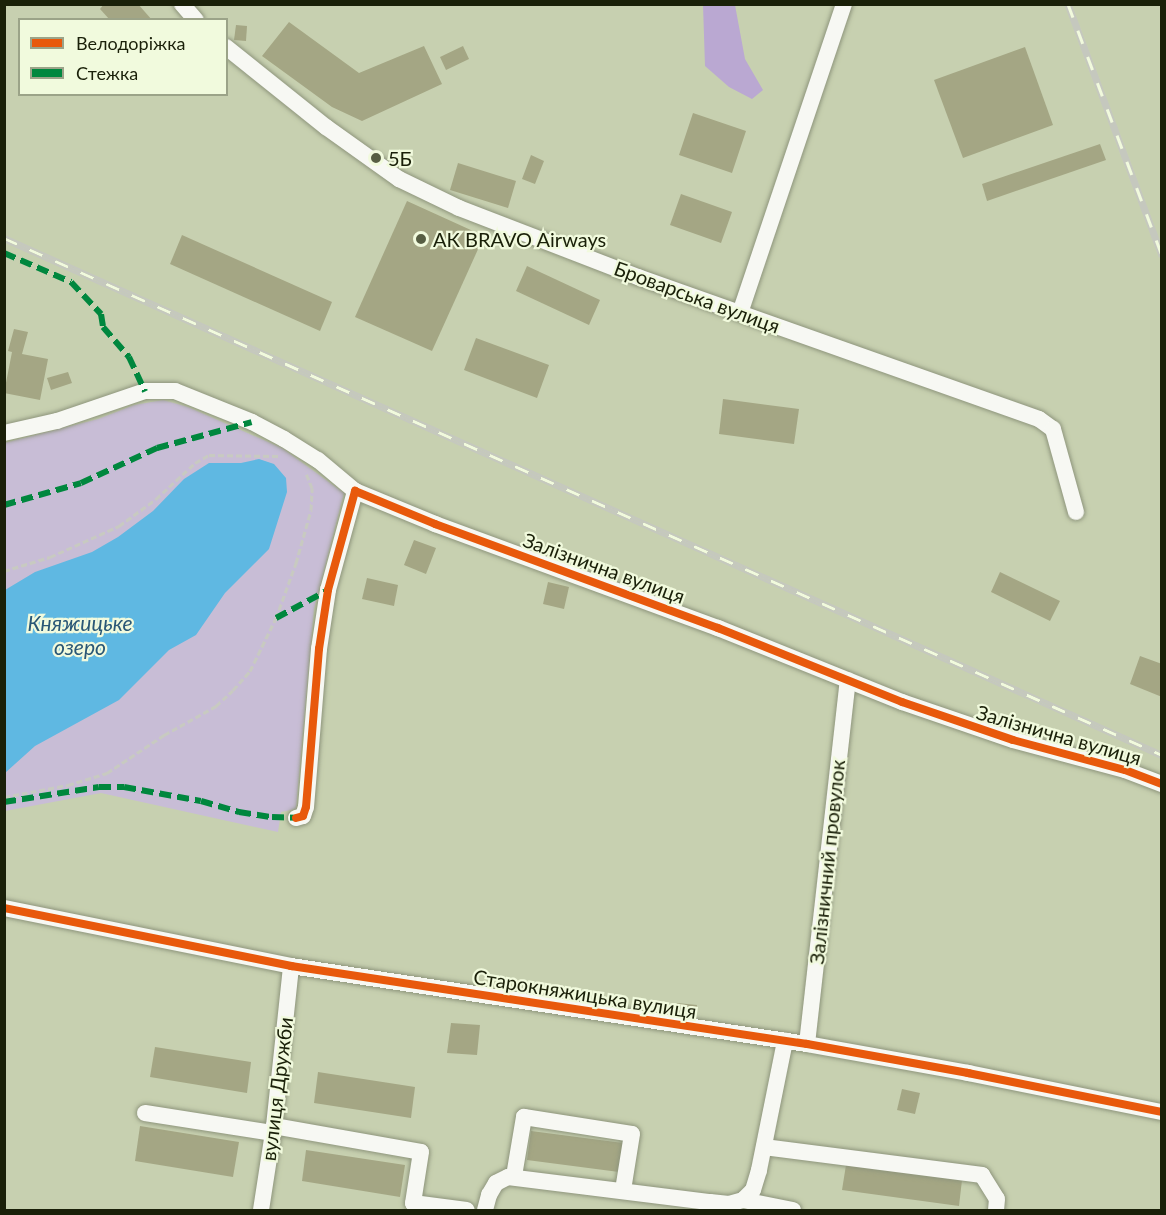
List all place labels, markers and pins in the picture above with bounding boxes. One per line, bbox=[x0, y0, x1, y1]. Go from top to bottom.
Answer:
place label: 5Б bbox=[388, 146, 412, 170]
marker: 5Б bbox=[369, 151, 383, 165]
place label: АК BRAVO Airways bbox=[433, 227, 607, 251]
marker: АК BRAVO Airways bbox=[414, 232, 428, 246]

